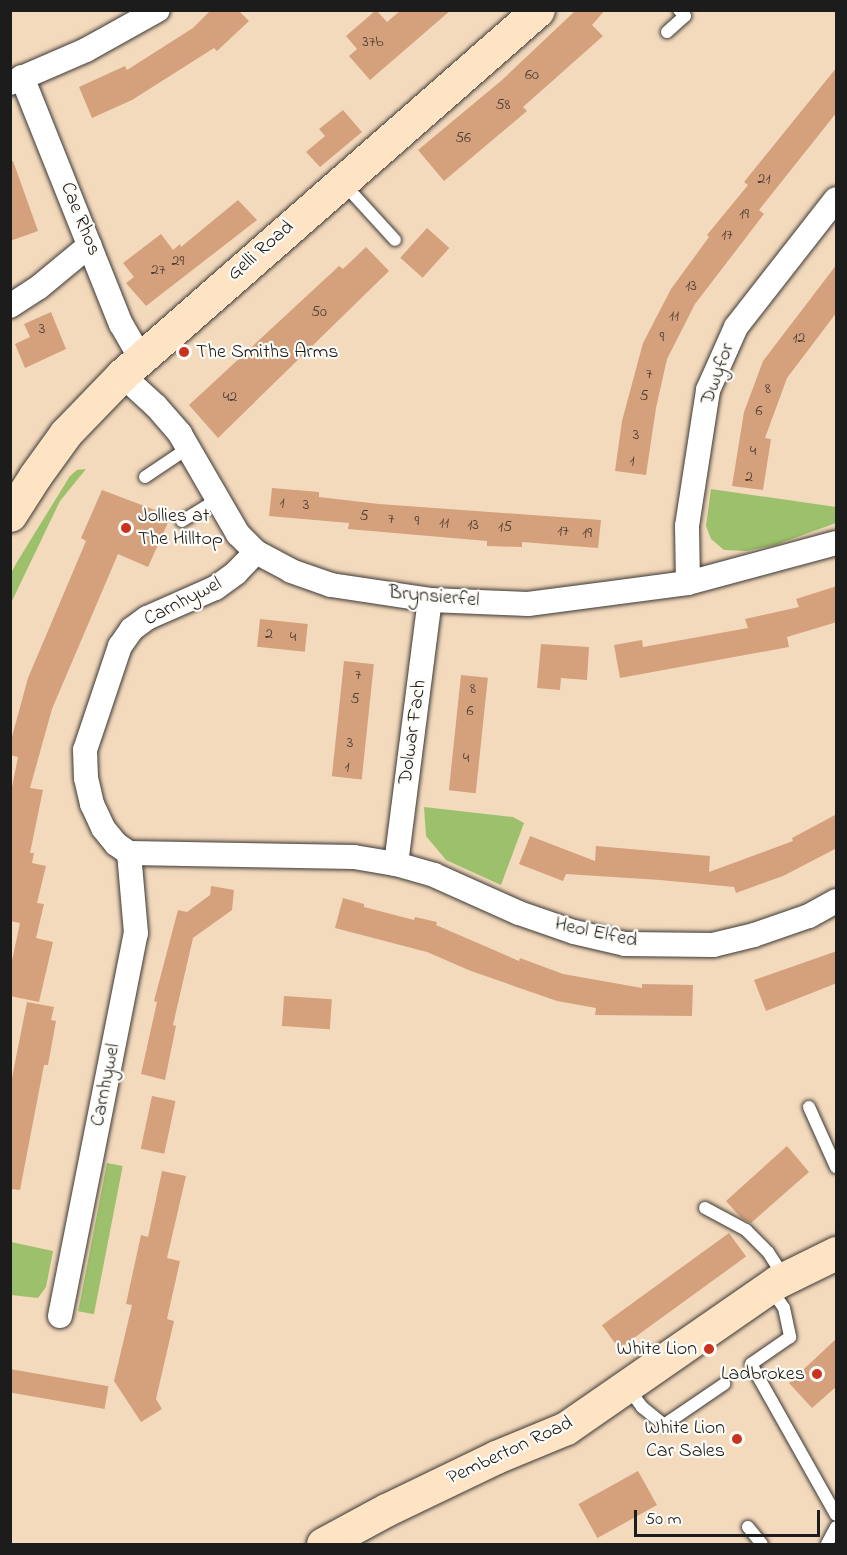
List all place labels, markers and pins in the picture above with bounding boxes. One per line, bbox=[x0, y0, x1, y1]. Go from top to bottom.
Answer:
place label: The Smiths Arms bbox=[196, 340, 338, 364]
marker: The Smiths Arms bbox=[177, 345, 191, 359]
place label: Jollies at The Hilltop bbox=[138, 504, 223, 551]
marker: Jollies at The Hilltop bbox=[119, 521, 133, 535]
place label: White Lion bbox=[616, 1337, 697, 1361]
marker: White Lion bbox=[702, 1342, 716, 1356]
place label: Ladbrokes bbox=[721, 1362, 805, 1386]
marker: Ladbrokes bbox=[810, 1367, 824, 1381]
place label: White Lion Car Sales bbox=[644, 1416, 725, 1463]
marker: White Lion Car Sales bbox=[730, 1432, 744, 1446]

